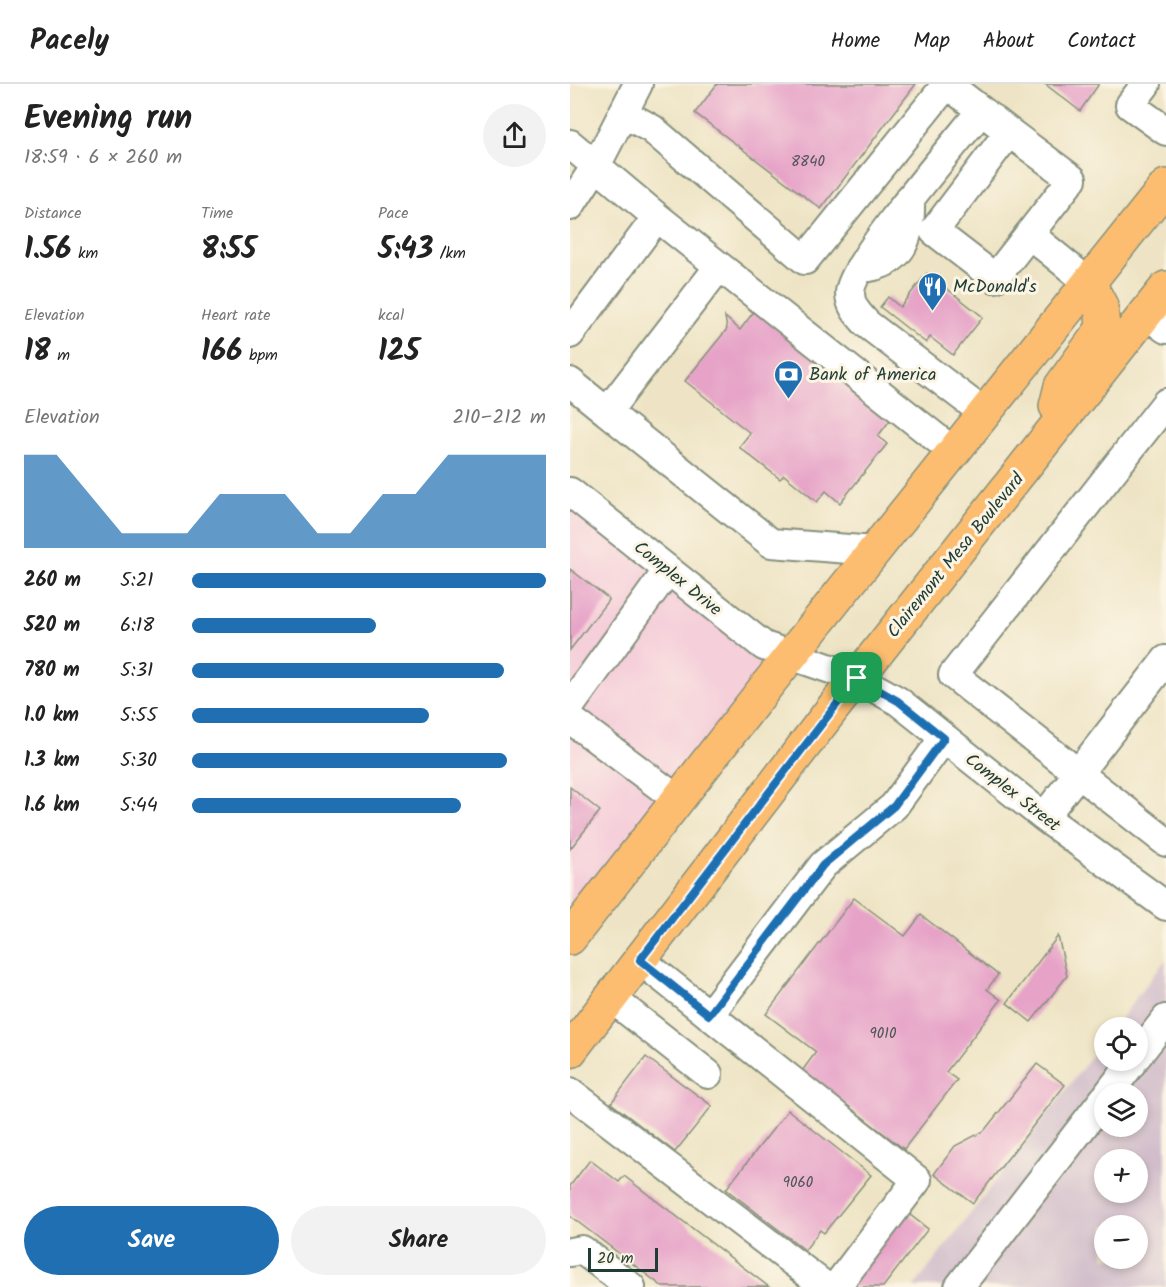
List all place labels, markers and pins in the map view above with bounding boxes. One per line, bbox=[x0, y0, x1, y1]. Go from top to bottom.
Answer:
restaurant icon: McDonald's bbox=[916, 270, 948, 312]
place label: McDonald's bbox=[953, 273, 1037, 302]
bank icon: Bank of America bbox=[772, 358, 804, 400]
place label: Bank of America bbox=[809, 361, 936, 390]
pin bbox=[831, 652, 882, 703]

